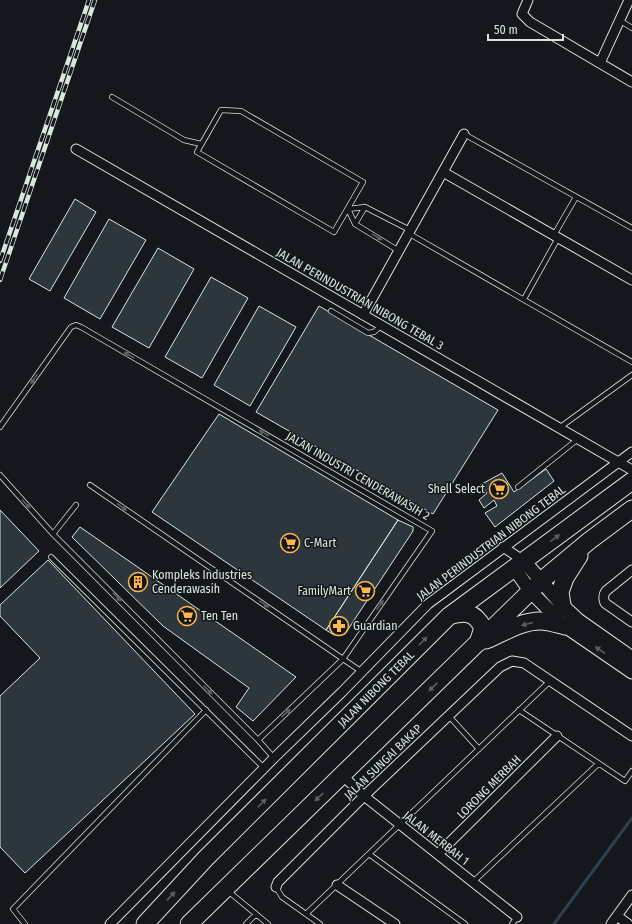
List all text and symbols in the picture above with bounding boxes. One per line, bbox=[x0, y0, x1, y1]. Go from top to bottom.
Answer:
scale bar bbox=[488, 16, 563, 42]
text: 50 m bbox=[494, 23, 518, 37]
one-way arrow bbox=[371, 234, 383, 241]
street label: JALAN PERINDUSTRIAN NIBONG TEBAL 3 bbox=[274, 245, 446, 353]
one-way arrow bbox=[123, 351, 135, 358]
one-way arrow bbox=[30, 374, 38, 385]
street label: JALAN INDUSTRI CENDERAWASIH 2 bbox=[284, 429, 432, 523]
one-way arrow bbox=[258, 430, 270, 437]
supermarket icon: Shell Select bbox=[488, 478, 510, 500]
street label: JALAN PERINDUSTRIAN NIBONG TEBAL bbox=[414, 482, 569, 603]
place label: Shell Select bbox=[428, 482, 485, 496]
one-way arrow bbox=[22, 499, 31, 509]
one-way arrow bbox=[117, 503, 127, 511]
supermarket icon: C-Mart bbox=[279, 532, 301, 554]
one-way arrow bbox=[550, 533, 561, 542]
place label: C-Mart bbox=[304, 536, 336, 550]
place label: Kompleks Industries Cenderawasih bbox=[152, 568, 252, 596]
building icon: Kompleks Industries Cenderawasih bbox=[127, 571, 149, 593]
supermarket icon: FamilyMart bbox=[354, 580, 376, 602]
place label: FamilyMart bbox=[297, 584, 351, 598]
one-way arrow bbox=[112, 592, 122, 602]
one-way arrow bbox=[376, 600, 384, 610]
one-way arrow bbox=[258, 601, 270, 608]
supermarket icon: Ten Ten bbox=[176, 605, 198, 627]
place label: Ten Ten bbox=[201, 609, 238, 623]
pharmacy icon: Guardian bbox=[328, 615, 350, 637]
place label: Guardian bbox=[353, 619, 398, 633]
one-way arrow bbox=[520, 621, 533, 627]
one-way arrow bbox=[418, 636, 428, 646]
one-way arrow bbox=[595, 646, 605, 654]
street label: JALAN NIBONG TEBAL bbox=[335, 647, 418, 730]
one-way arrow bbox=[428, 682, 438, 692]
one-way arrow bbox=[203, 685, 213, 695]
one-way arrow bbox=[281, 708, 291, 718]
street label: JALAN SUNGAI BAKAP bbox=[341, 721, 425, 803]
street label: LORONG MERBAH bbox=[454, 752, 524, 822]
one-way arrow bbox=[314, 792, 324, 802]
one-way arrow bbox=[257, 798, 267, 808]
street label: JALAN MERBAH 1 bbox=[400, 808, 472, 868]
one-way arrow bbox=[167, 890, 176, 901]

